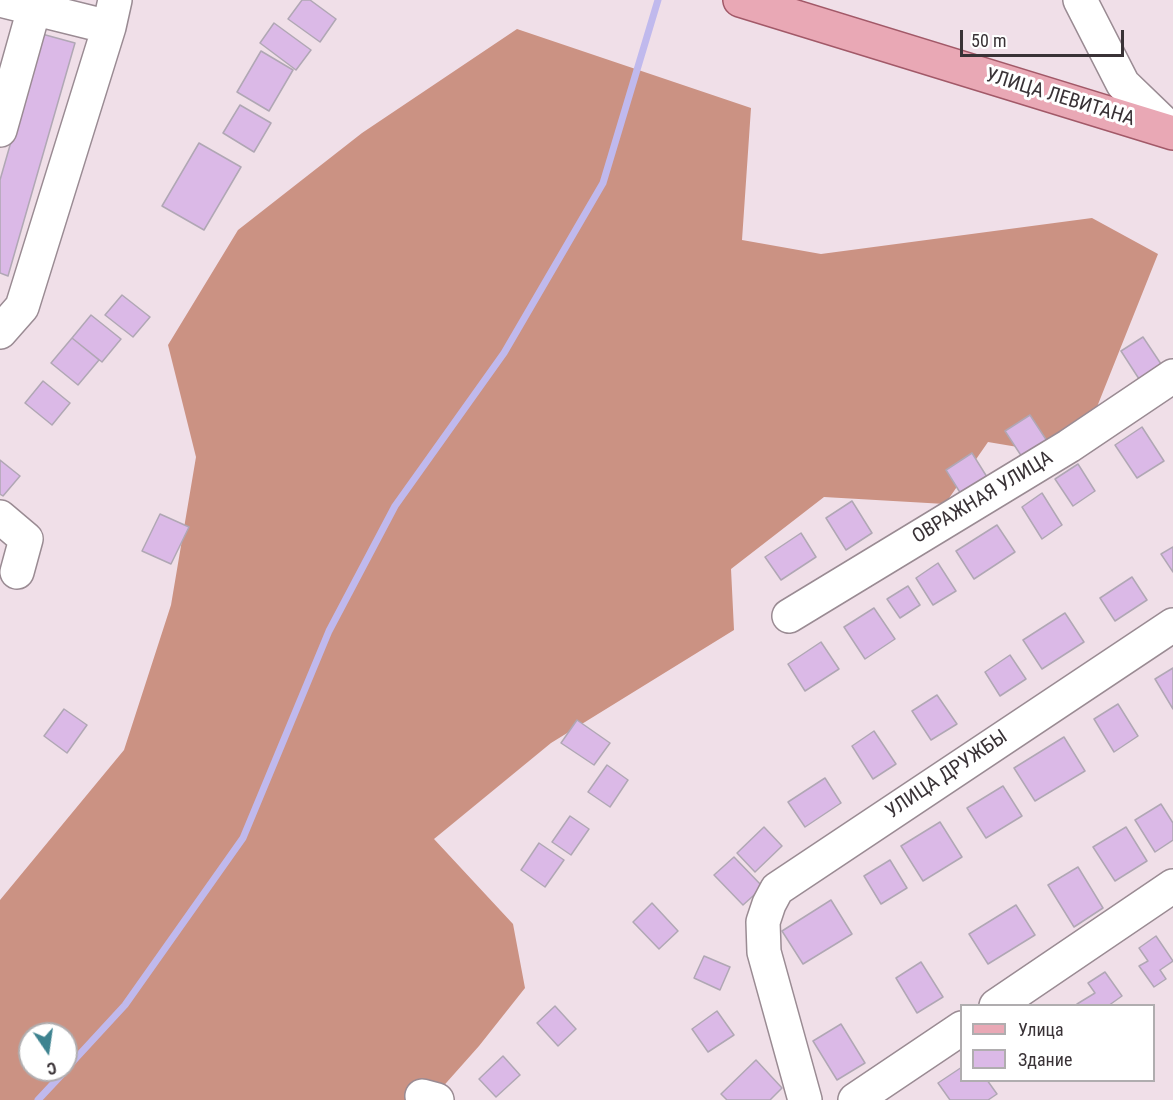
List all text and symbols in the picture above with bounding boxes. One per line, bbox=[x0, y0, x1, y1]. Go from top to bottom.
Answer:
scale bar bbox=[963, 18, 1126, 56]
text: 50 m bbox=[971, 30, 1006, 51]
street label: УЛИЦА ЛЕВИТАНА bbox=[982, 64, 1138, 132]
street label: ОВРАЖНАЯ УЛИЦА bbox=[908, 447, 1058, 549]
street label: УЛИЦА ДРУЖБЫ bbox=[882, 726, 1012, 824]
legend bbox=[960, 1004, 1155, 1082]
text: Улица bbox=[1018, 1019, 1064, 1040]
north arrow bbox=[18, 1022, 78, 1082]
text: Здание bbox=[1018, 1049, 1072, 1070]
text: С bbox=[45, 1058, 58, 1078]

